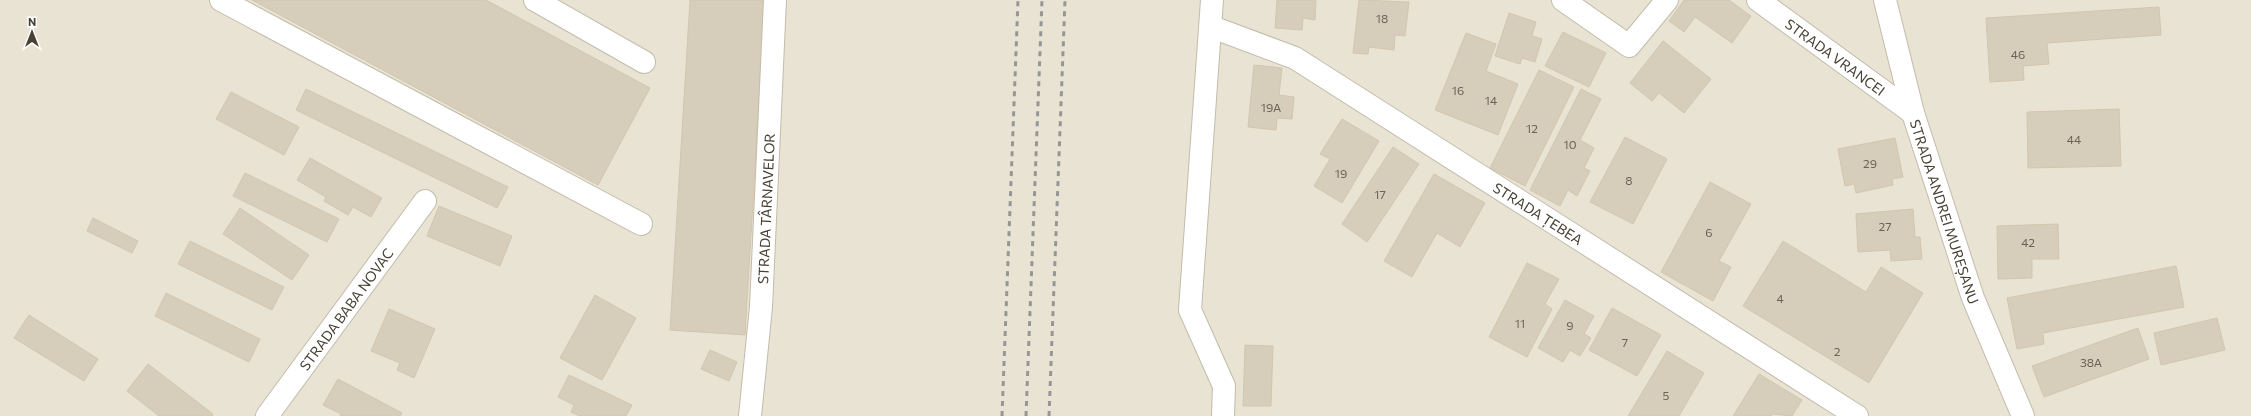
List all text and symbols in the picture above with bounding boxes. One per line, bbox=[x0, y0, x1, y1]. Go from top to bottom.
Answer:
house number: 18 bbox=[1376, 11, 1388, 25]
north arrow bbox=[12, 12, 52, 52]
text: N bbox=[28, 15, 36, 28]
street label: STRADA VRANCEI bbox=[1782, 15, 1889, 99]
house number: 46 bbox=[2011, 47, 2025, 61]
house number: 16 bbox=[1452, 83, 1464, 97]
house number: 14 bbox=[1485, 93, 1497, 107]
house number: 19A bbox=[1261, 100, 1281, 114]
street label: STRADA ANDREI MUREȘANU bbox=[1907, 117, 1983, 307]
house number: 12 bbox=[1526, 121, 1538, 135]
house number: 44 bbox=[2067, 132, 2081, 146]
street label: STRADA TÂRNAVELOR bbox=[754, 133, 777, 284]
house number: 10 bbox=[1564, 137, 1577, 151]
house number: 29 bbox=[1863, 156, 1877, 170]
house number: 19 bbox=[1335, 166, 1347, 180]
house number: 8 bbox=[1625, 173, 1633, 187]
street label: STRADA ȚEBEA bbox=[1490, 178, 1586, 248]
house number: 17 bbox=[1374, 187, 1386, 201]
house number: 27 bbox=[1879, 219, 1891, 233]
house number: 6 bbox=[1705, 225, 1713, 239]
house number: 42 bbox=[2021, 235, 2035, 249]
street label: STRADA BABA NOVAC bbox=[295, 244, 396, 373]
house number: 4 bbox=[1776, 291, 1784, 305]
house number: 11 bbox=[1515, 316, 1525, 330]
house number: 9 bbox=[1566, 318, 1574, 332]
house number: 7 bbox=[1622, 335, 1628, 349]
house number: 2 bbox=[1834, 344, 1841, 358]
house number: 38A bbox=[2080, 355, 2102, 369]
house number: 5 bbox=[1663, 388, 1670, 402]

